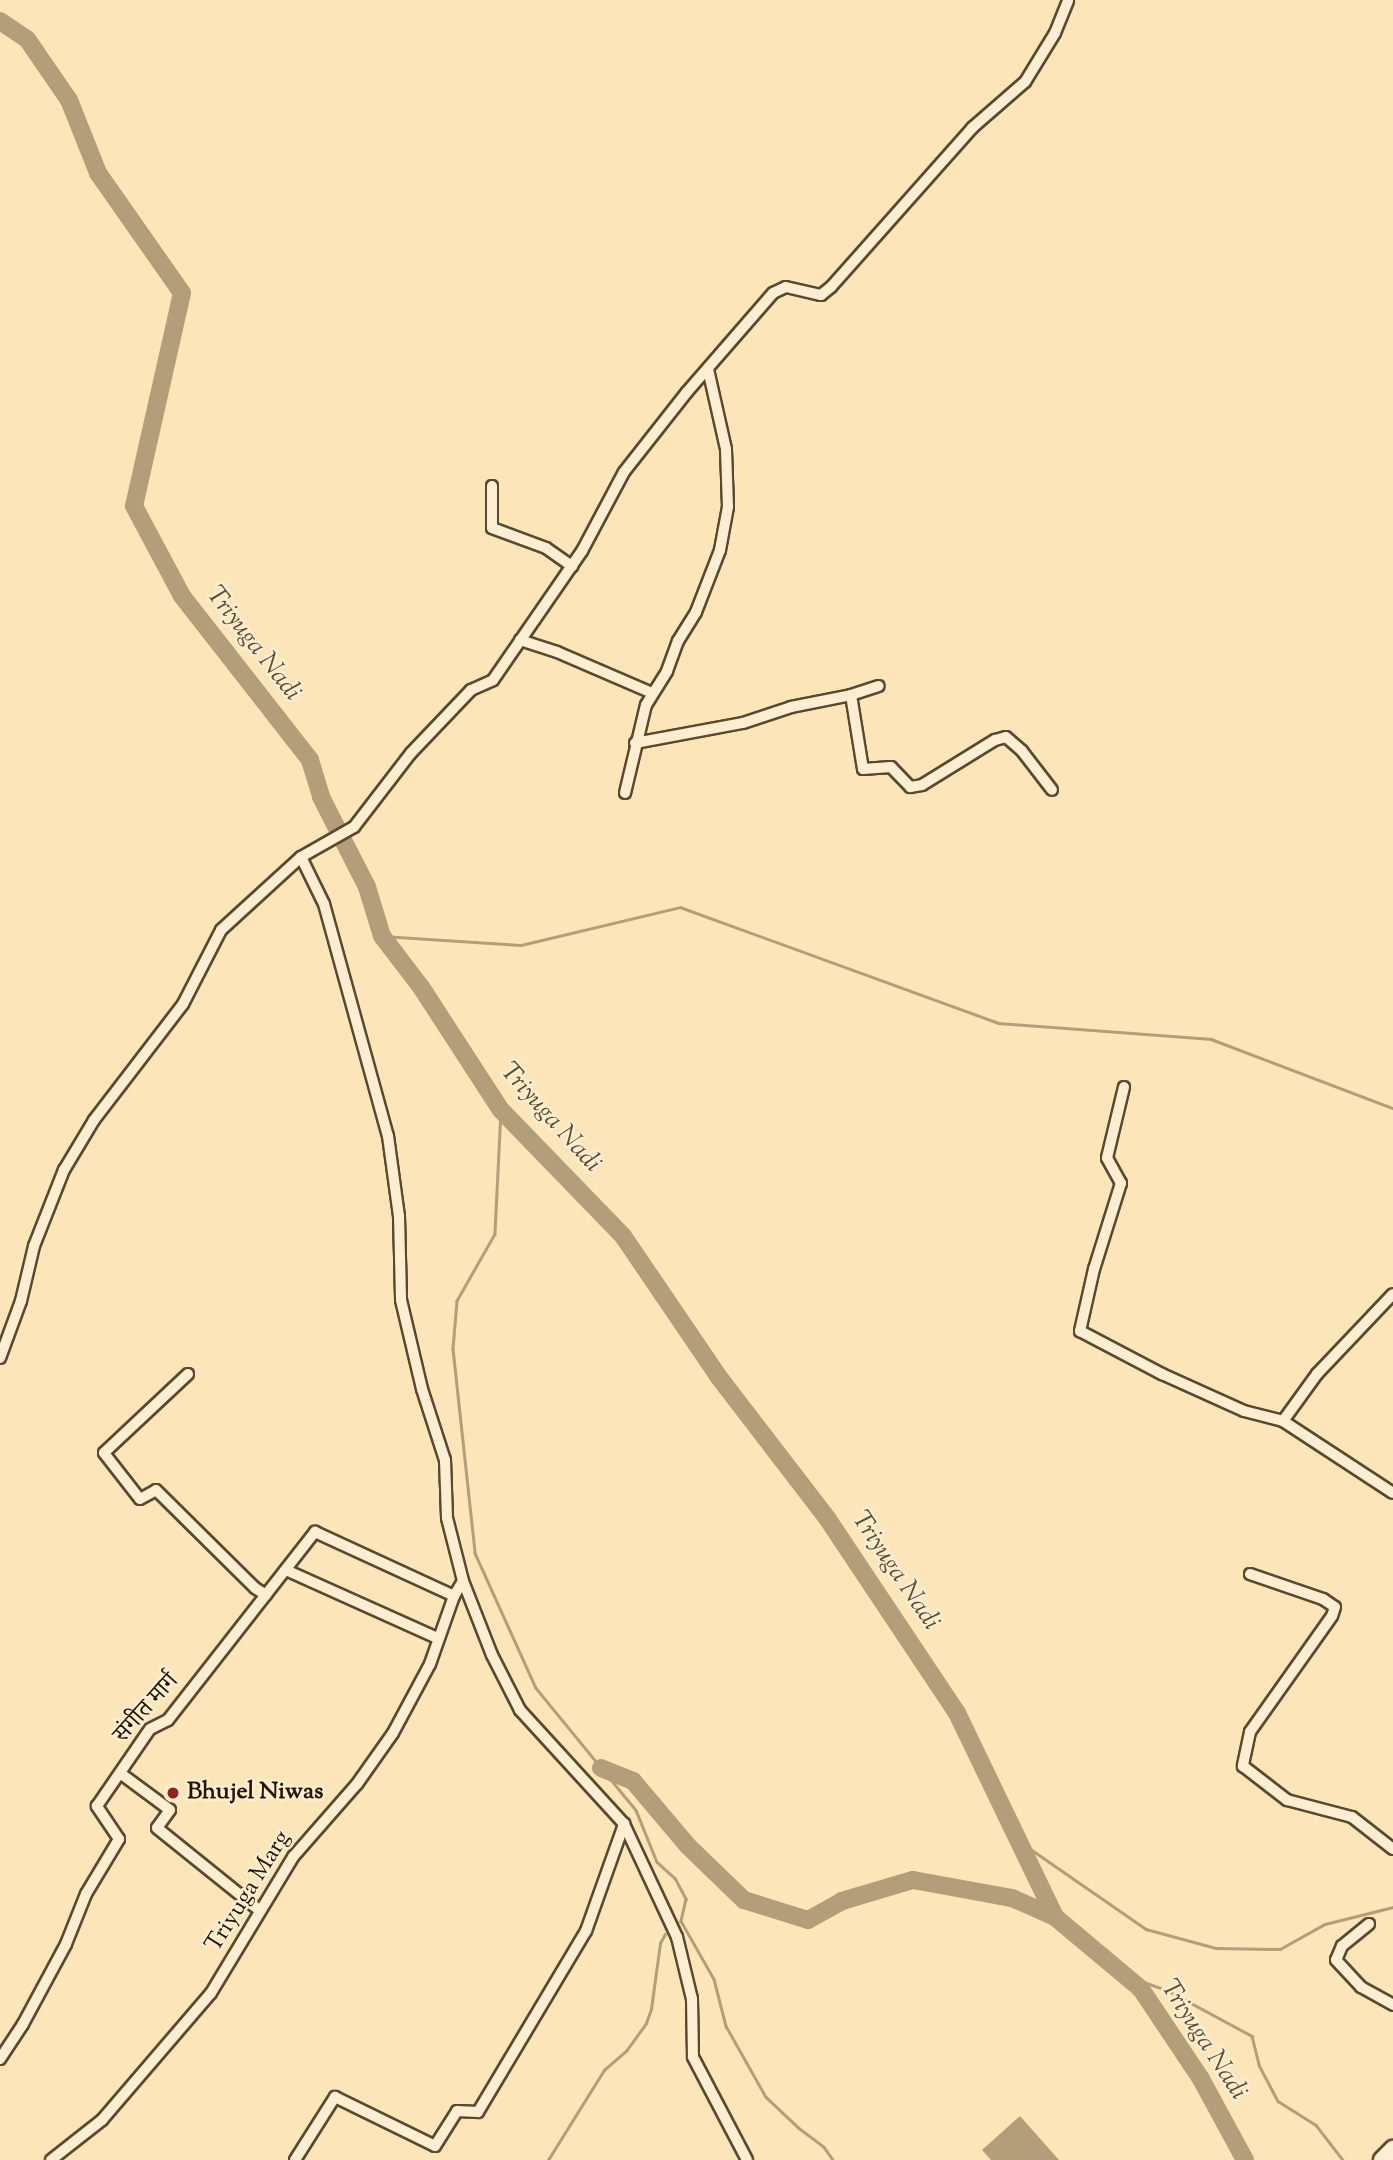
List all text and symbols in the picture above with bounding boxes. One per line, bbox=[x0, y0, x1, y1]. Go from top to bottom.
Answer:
water label: Triyuga Nadi bbox=[199, 580, 307, 708]
water label: Triyuga Nadi bbox=[493, 1057, 607, 1179]
water label: Triyuga Nadi bbox=[844, 1506, 946, 1636]
street label: संगीत मार्ग bbox=[108, 1668, 186, 1750]
place label: Bhujel Niwas bbox=[187, 1779, 323, 1807]
marker: Bhujel Niwas bbox=[165, 1785, 181, 1801]
street label: Triyuga Marg bbox=[200, 1826, 298, 1958]
water label: Triyuga Nadi bbox=[1153, 1974, 1253, 2106]

